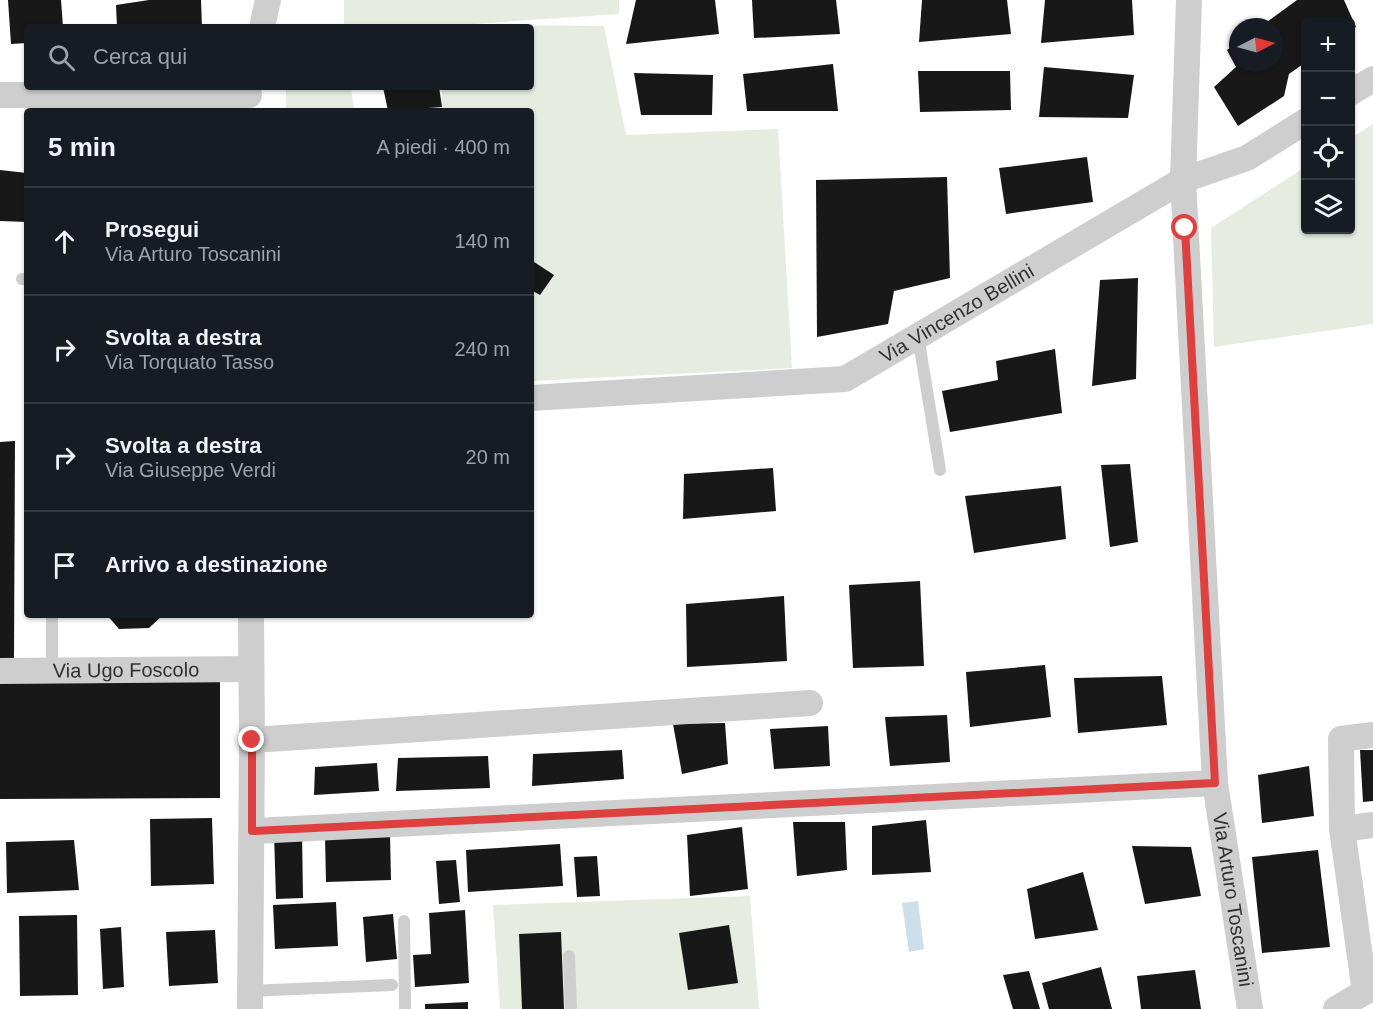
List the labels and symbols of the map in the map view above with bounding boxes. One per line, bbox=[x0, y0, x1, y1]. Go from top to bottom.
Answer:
north arrow bbox=[1229, 18, 1283, 72]
route start bbox=[1171, 214, 1197, 240]
street label: Via Vincenzo Bellini bbox=[876, 259, 1038, 367]
street label: Via Ugo Foscolo bbox=[53, 658, 199, 682]
route end bbox=[238, 726, 264, 752]
street label: Via Arturo Toscanini bbox=[1209, 811, 1257, 988]

